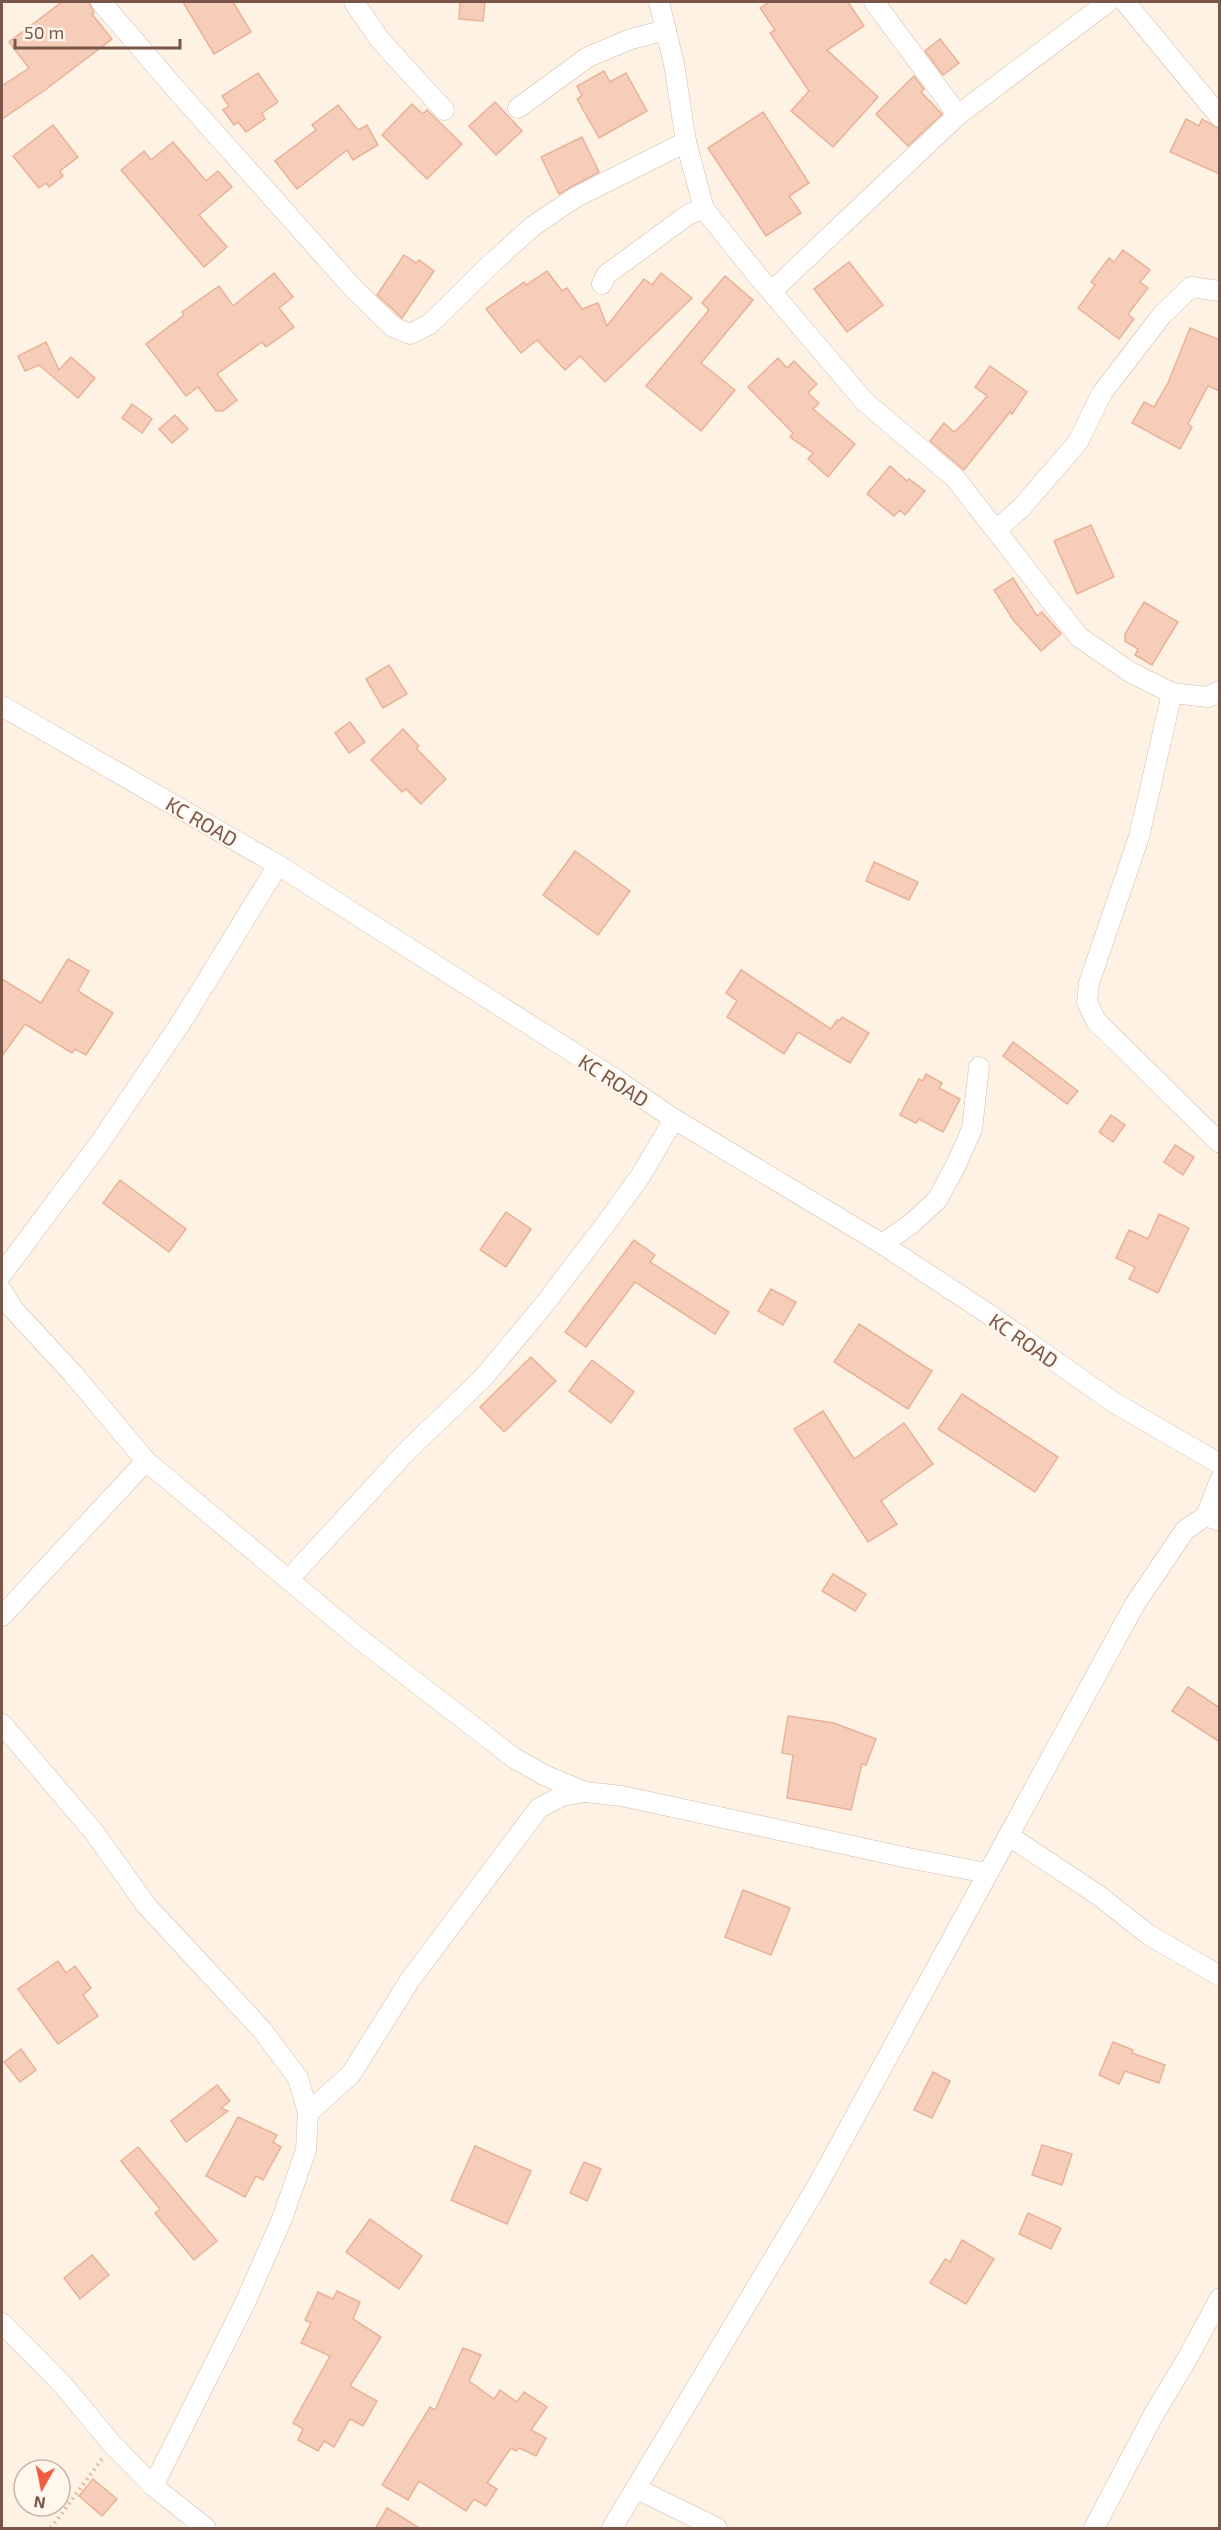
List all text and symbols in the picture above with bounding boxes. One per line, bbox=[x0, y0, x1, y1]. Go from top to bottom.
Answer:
scale bar bbox=[15, 12, 180, 50]
text: 50 m bbox=[24, 21, 64, 43]
street label: KC ROAD bbox=[162, 791, 242, 851]
street label: KC ROAD bbox=[575, 1049, 653, 1111]
street label: KC ROAD bbox=[985, 1308, 1063, 1372]
north arrow bbox=[12, 2458, 72, 2518]
text: N bbox=[32, 2493, 47, 2514]

